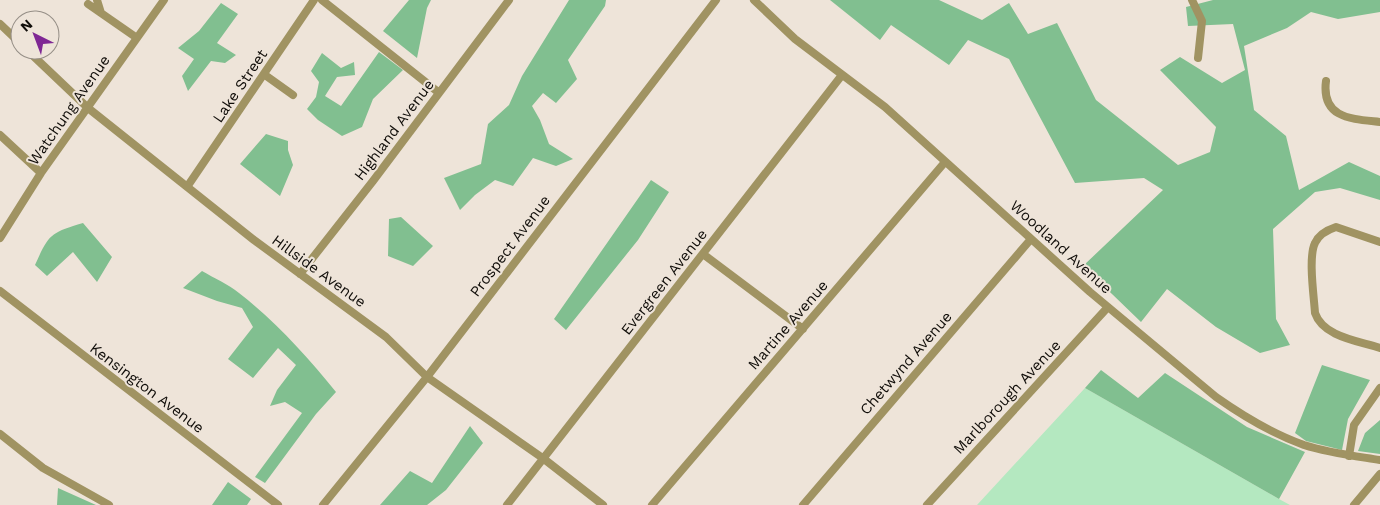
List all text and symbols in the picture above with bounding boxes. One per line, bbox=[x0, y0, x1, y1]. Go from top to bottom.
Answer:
north arrow bbox=[10, 10, 60, 60]
text: N bbox=[17, 16, 36, 35]
street label: Lake Street bbox=[209, 45, 272, 126]
street label: Watchung Avenue bbox=[24, 52, 114, 168]
street label: Highland Avenue bbox=[350, 76, 438, 184]
street label: Prospect Avenue bbox=[466, 192, 554, 300]
street label: Woodland Avenue bbox=[1006, 197, 1116, 297]
street label: Evergreen Avenue bbox=[617, 226, 711, 338]
street label: Hillside Avenue bbox=[269, 231, 369, 311]
street label: Martine Avenue bbox=[744, 277, 832, 373]
street label: Chetwynd Avenue bbox=[856, 308, 956, 418]
street label: Marlborough Avenue bbox=[950, 336, 1064, 458]
street label: Kensington Avenue bbox=[86, 339, 208, 437]

